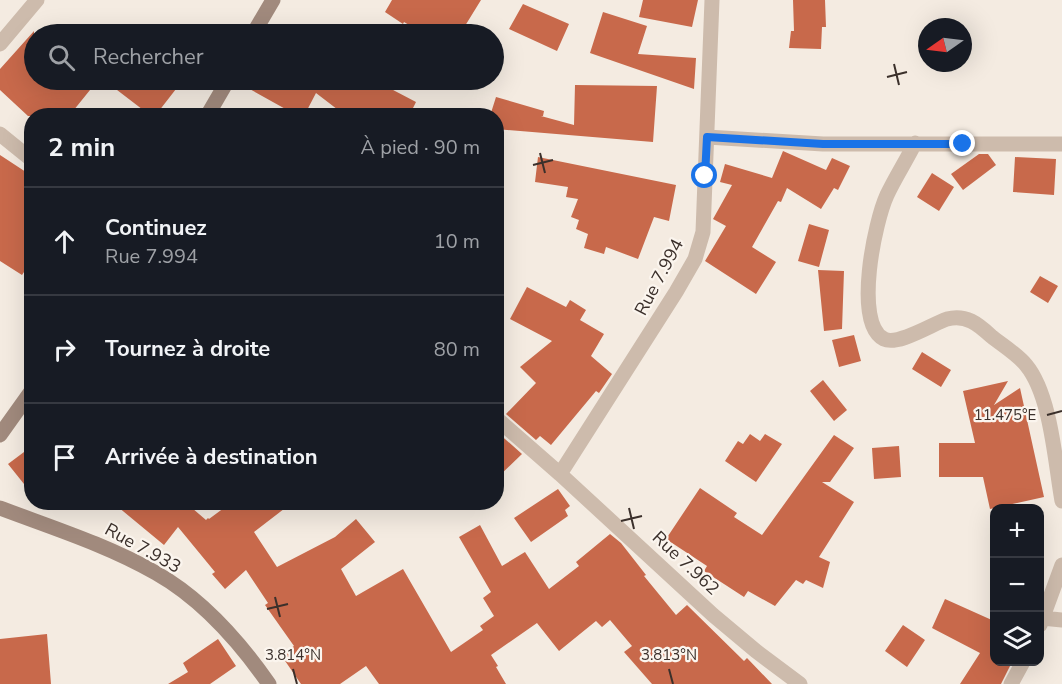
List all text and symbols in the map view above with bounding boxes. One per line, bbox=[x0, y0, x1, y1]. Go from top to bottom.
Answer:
north arrow bbox=[918, 18, 972, 72]
search box bbox=[24, 24, 504, 90]
icon: search bbox=[45, 41, 78, 74]
text: Rechercher bbox=[93, 42, 204, 72]
text: 2 min bbox=[48, 130, 115, 165]
route end bbox=[949, 130, 975, 156]
text: À pied · 90 m bbox=[361, 134, 480, 161]
route start bbox=[691, 162, 717, 188]
text: Continuez bbox=[105, 213, 207, 243]
icon: ahead bbox=[48, 225, 81, 258]
text: 10 m bbox=[434, 228, 480, 255]
street label: Rue 7.994 bbox=[629, 234, 689, 320]
text: Rue 7.994 bbox=[105, 243, 198, 270]
icon: right bbox=[48, 333, 81, 366]
text: Tournez à droite bbox=[105, 334, 270, 364]
text: 80 m bbox=[434, 336, 480, 363]
text: 11.475°E bbox=[974, 405, 1036, 425]
icon: arrive bbox=[48, 441, 81, 474]
text: Arrivée à destination bbox=[105, 442, 318, 472]
map controls bbox=[990, 504, 1044, 666]
button: + bbox=[990, 504, 1044, 558]
street label: Rue 7.933 bbox=[101, 517, 185, 579]
street label: Rue 7.962 bbox=[647, 526, 725, 600]
button: − bbox=[990, 558, 1044, 612]
button: layers bbox=[990, 612, 1044, 666]
text: 3.814°N bbox=[265, 645, 321, 665]
text: 3.813°N bbox=[641, 645, 697, 665]

